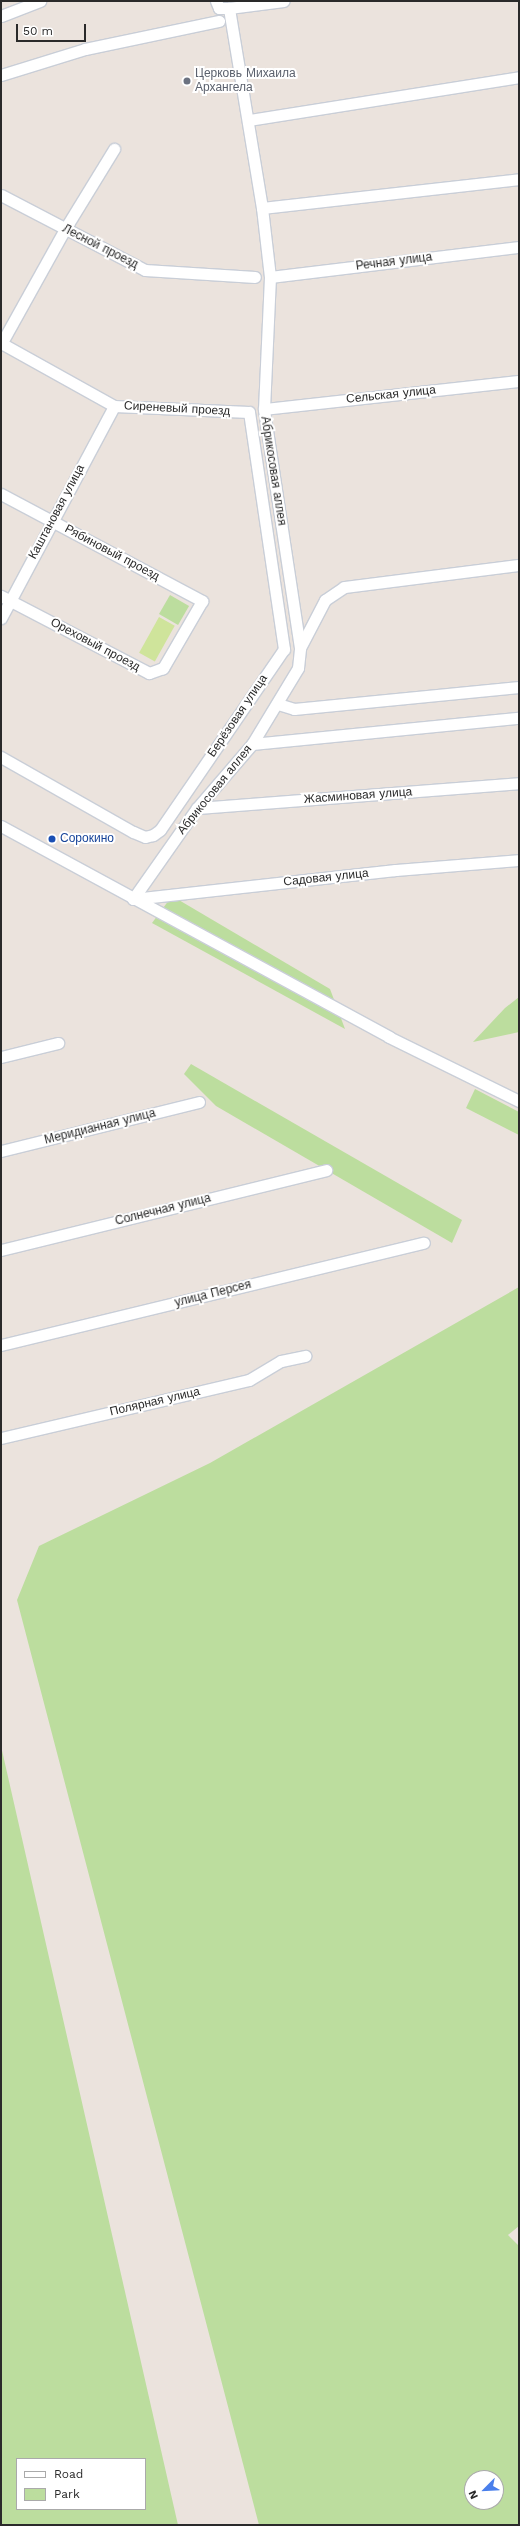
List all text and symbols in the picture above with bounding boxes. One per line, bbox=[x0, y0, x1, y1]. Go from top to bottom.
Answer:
scale bar bbox=[18, 16, 88, 42]
text: 50 m bbox=[23, 24, 53, 38]
place label: Церковь Михаила Архангела bbox=[195, 67, 296, 95]
marker: Церковь Михаила Архангела bbox=[182, 76, 192, 86]
street label: Лесной проезд bbox=[60, 222, 140, 272]
street label: Речная улица bbox=[355, 250, 433, 274]
street label: Сельская улица bbox=[346, 383, 436, 407]
street label: Сиреневый проезд bbox=[124, 399, 230, 419]
street label: Абрикосовая аллея bbox=[257, 415, 289, 527]
street label: Каштановая улица bbox=[26, 462, 88, 562]
street label: Рябиновый проезд bbox=[62, 522, 162, 584]
street label: Ореховый проезд bbox=[48, 615, 142, 675]
street label: Берёзовая улица bbox=[205, 672, 271, 760]
street label: Абрикосовая аллея bbox=[175, 743, 255, 837]
street label: Жасминовая улица bbox=[303, 785, 413, 807]
place label: Сорокино bbox=[60, 832, 114, 846]
marker: Сорокино bbox=[47, 834, 57, 844]
street label: Садовая улица bbox=[283, 866, 369, 890]
street label: Меридианная улица bbox=[43, 1106, 157, 1148]
street label: Солнечная улица bbox=[114, 1191, 212, 1229]
street label: улица Персея bbox=[173, 1278, 253, 1310]
street label: Полярная улица bbox=[109, 1385, 201, 1419]
legend bbox=[16, 2458, 146, 2510]
text: Road bbox=[54, 2467, 83, 2481]
north arrow bbox=[464, 2470, 504, 2510]
text: Park bbox=[54, 2487, 80, 2501]
text: N bbox=[466, 2488, 481, 2501]

